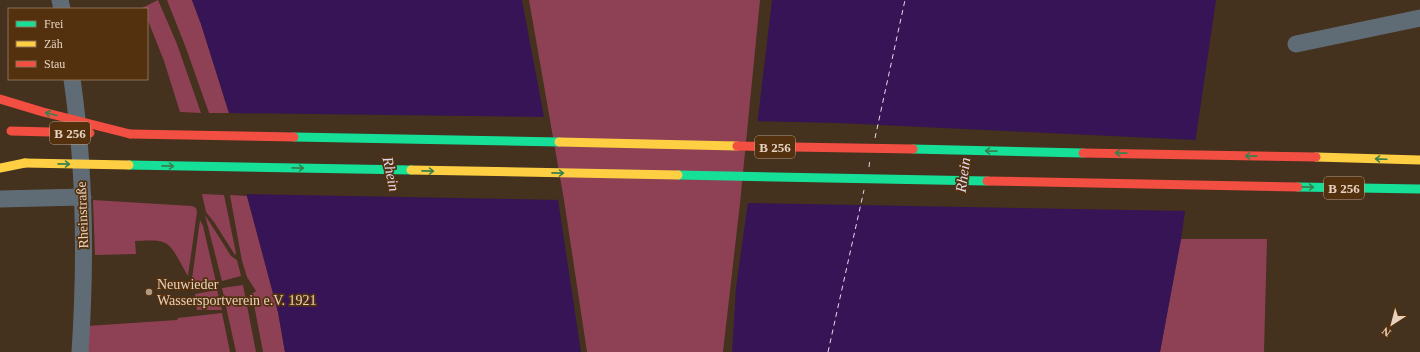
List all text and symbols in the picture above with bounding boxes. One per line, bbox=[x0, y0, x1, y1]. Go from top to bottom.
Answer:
legend bbox=[8, 8, 148, 80]
text: Frei bbox=[44, 17, 64, 31]
text: Zäh bbox=[44, 37, 63, 51]
text: Stau bbox=[44, 57, 65, 71]
one-way arrow bbox=[45, 110, 58, 118]
road number: B 256 bbox=[50, 122, 90, 144]
road number: B 256 bbox=[755, 136, 795, 158]
one-way arrow bbox=[985, 147, 998, 155]
one-way arrow bbox=[1115, 149, 1128, 157]
one-way arrow bbox=[1245, 152, 1258, 160]
water label: Rhein bbox=[379, 154, 402, 193]
one-way arrow bbox=[1375, 155, 1388, 162]
water label: Rhein bbox=[953, 157, 973, 194]
one-way arrow bbox=[57, 160, 70, 168]
one-way arrow bbox=[161, 162, 174, 170]
one-way arrow bbox=[291, 164, 304, 172]
one-way arrow bbox=[421, 167, 434, 175]
one-way arrow bbox=[551, 169, 564, 177]
road number: B 256 bbox=[1324, 177, 1364, 199]
street label: Rheinstraße bbox=[74, 181, 91, 249]
one-way arrow bbox=[1301, 183, 1314, 191]
place label: Neuwieder Wassersportverein e.V. 1921 bbox=[157, 277, 317, 308]
marker: Neuwieder Wassersportverein e.V. 1921 bbox=[144, 287, 154, 297]
north arrow bbox=[1372, 304, 1412, 344]
text: N bbox=[1379, 325, 1393, 339]

